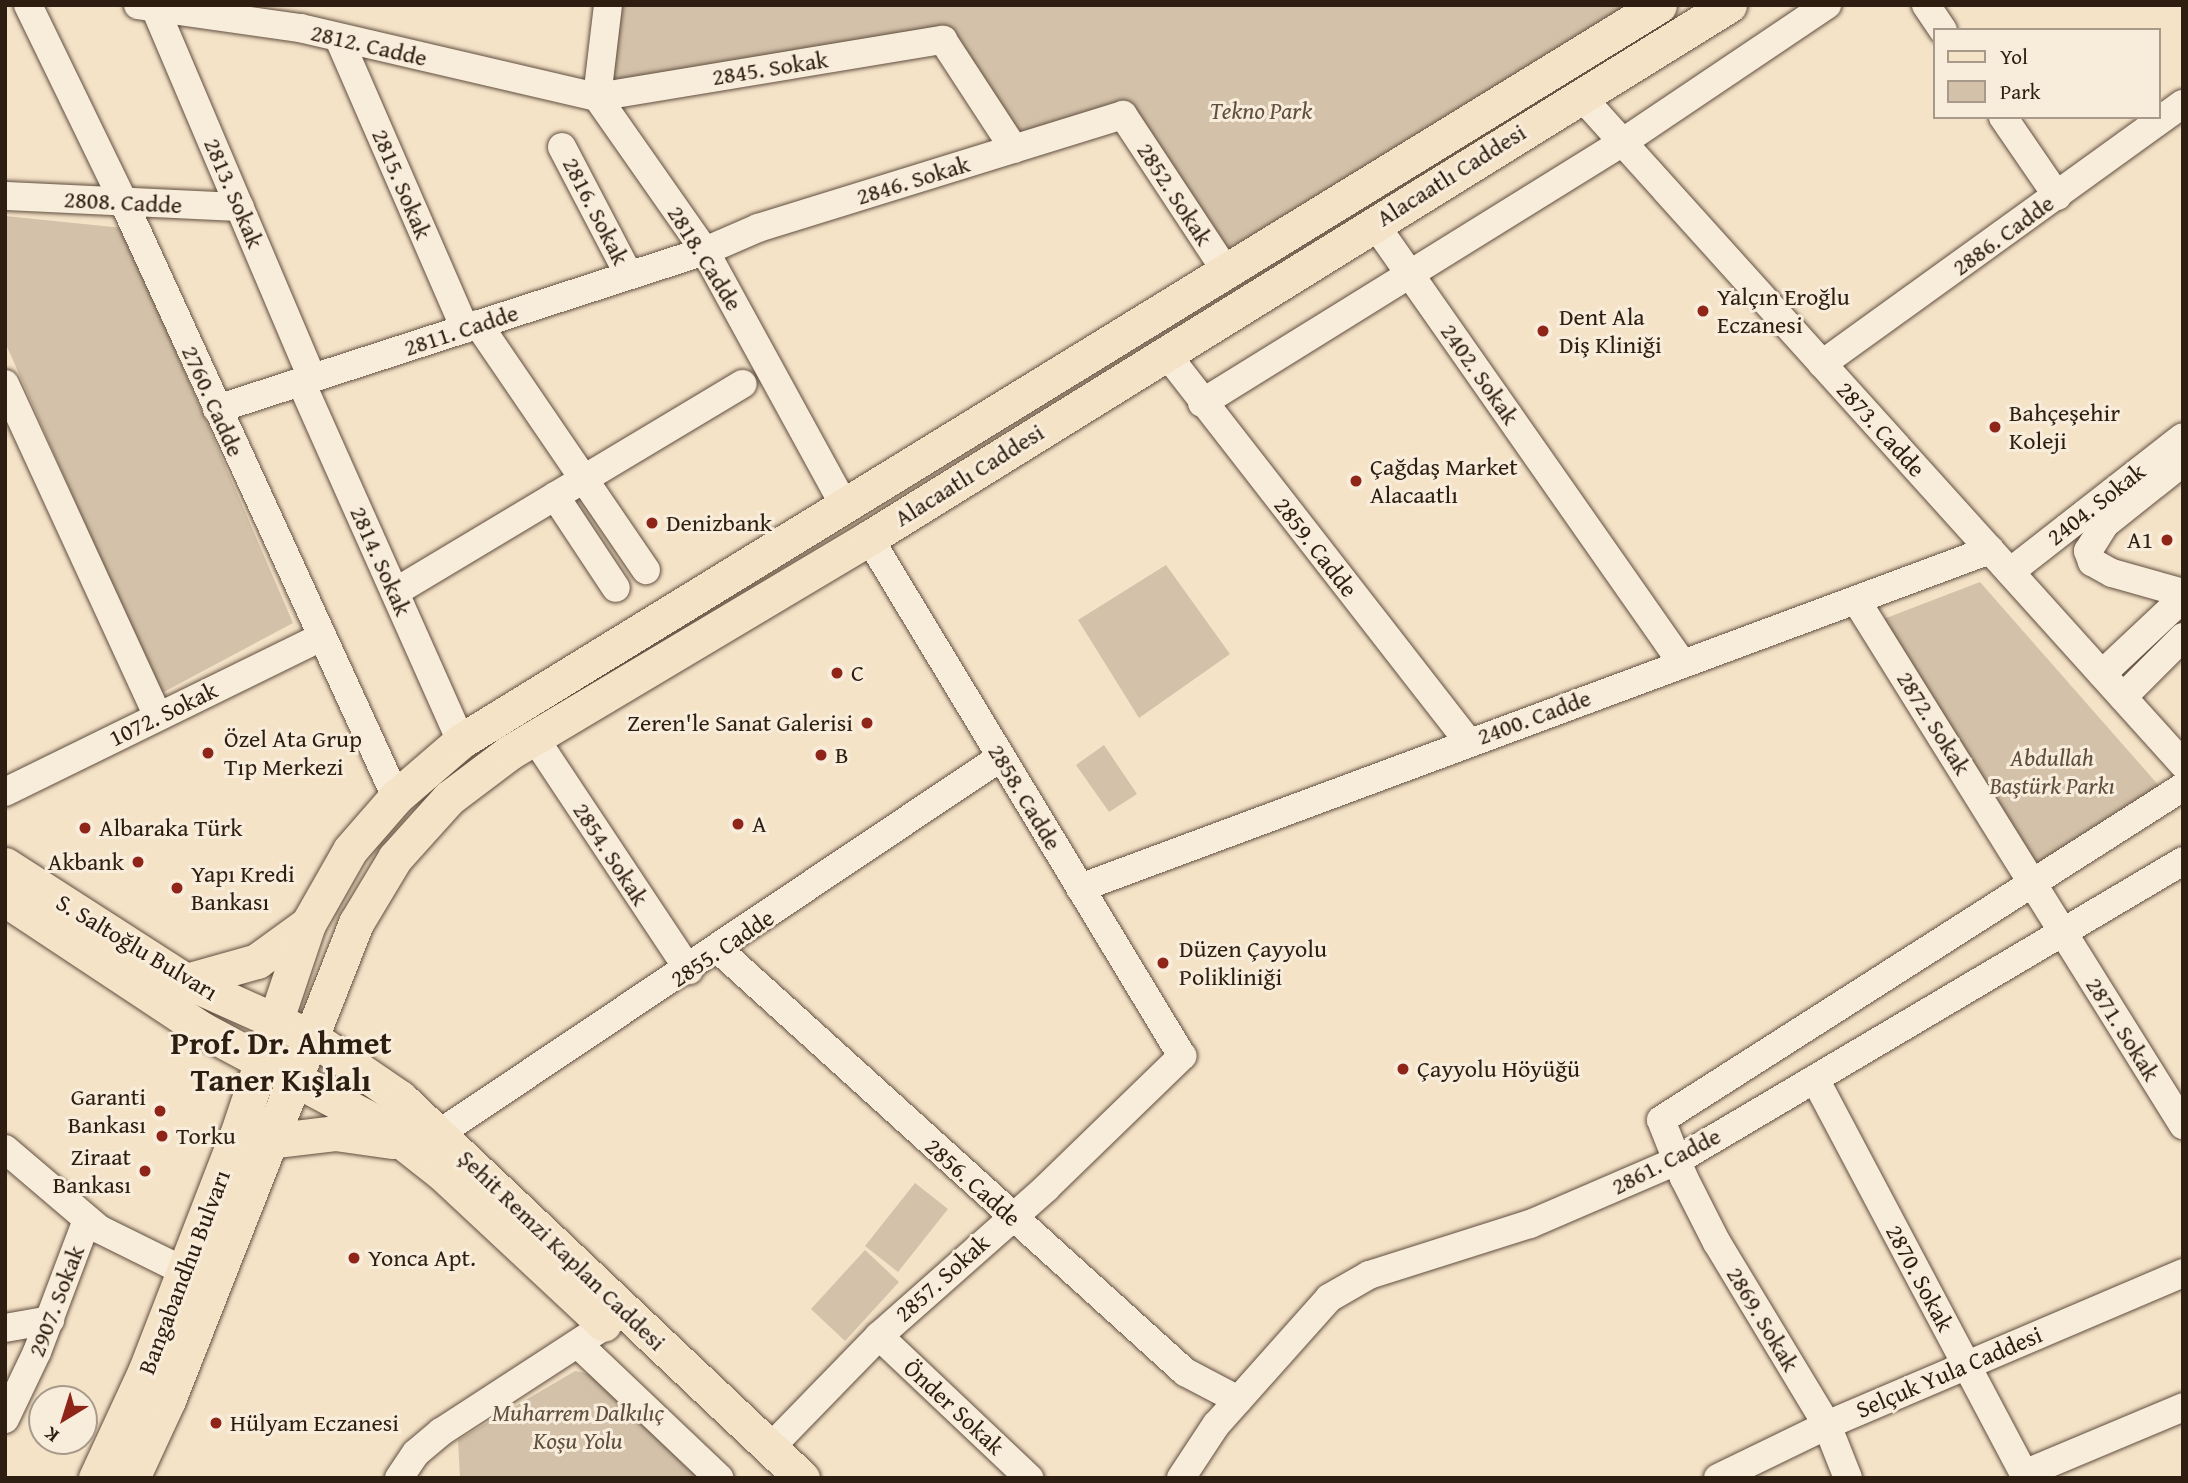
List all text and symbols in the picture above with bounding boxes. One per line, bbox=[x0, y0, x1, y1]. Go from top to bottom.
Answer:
street label: 2812. Cadde bbox=[308, 18, 430, 72]
legend bbox=[1932, 28, 2160, 119]
text: Yol bbox=[2000, 41, 2028, 72]
street label: 2845. Sokak bbox=[710, 45, 830, 91]
text: Park bbox=[2000, 76, 2041, 107]
park label: Tekno Park bbox=[1210, 97, 1312, 125]
street label: Alacaatlı Caddesi bbox=[1371, 118, 1531, 232]
street label: 2815. Sokak bbox=[366, 125, 438, 243]
street label: 2813. Sokak bbox=[198, 134, 270, 252]
street label: 2852. Sokak bbox=[1131, 137, 1219, 251]
street label: 2846. Sokak bbox=[853, 149, 973, 211]
street label: 2816. Sokak bbox=[557, 152, 635, 270]
street label: 2808. Cadde bbox=[63, 185, 183, 219]
street label: 2886. Cadde bbox=[1947, 188, 2059, 282]
street label: 2818. Cadde bbox=[661, 200, 749, 316]
place label: Yalçın Eroğlu Eczanesi bbox=[1717, 283, 1850, 339]
street label: 2811. Cadde bbox=[400, 298, 522, 362]
place label: Dent Ala Diş Kliniği bbox=[1559, 303, 1662, 359]
marker: Yalçın Eroğlu Eczanesi bbox=[1695, 303, 1711, 319]
street label: 2402. Sokak bbox=[1435, 318, 1525, 430]
marker: Dent Ala Diş Kliniği bbox=[1533, 321, 1553, 341]
street label: 2760. Cadde bbox=[176, 341, 250, 461]
street label: 2873. Cadde bbox=[1831, 375, 1931, 483]
place label: Bahçeşehir Koleji bbox=[2009, 399, 2120, 455]
street label: Alacaatlı Caddesi bbox=[889, 418, 1049, 532]
marker: Bahçeşehir Koleji bbox=[1987, 419, 2003, 435]
place label: Çağdaş Market Alacaatlı bbox=[1370, 453, 1518, 509]
street label: 2404. Sokak bbox=[2041, 457, 2151, 551]
marker: Çağdaş Market Alacaatlı bbox=[1348, 473, 1364, 489]
street label: 2859. Cadde bbox=[1268, 491, 1364, 603]
street label: 2814. Sokak bbox=[344, 502, 418, 620]
place label: Denizbank bbox=[666, 509, 772, 537]
marker: Denizbank bbox=[644, 515, 660, 531]
place label: A1 bbox=[2127, 526, 2153, 554]
marker: A1 bbox=[2159, 532, 2175, 548]
place label: C bbox=[851, 659, 864, 687]
marker: C bbox=[829, 665, 845, 681]
street label: 2872. Sokak bbox=[1891, 666, 1977, 780]
street label: 1072. Sokak bbox=[104, 675, 222, 753]
street label: 2400. Cadde bbox=[1473, 683, 1595, 751]
place label: Zeren'le Sanat Galerisi bbox=[627, 709, 853, 737]
marker: Zeren'le Sanat Galerisi bbox=[859, 715, 875, 731]
place label: Özel Ata Grup Tıp Merkezi bbox=[224, 725, 362, 781]
street label: 2858. Cadde bbox=[982, 739, 1068, 855]
place label: B bbox=[835, 741, 849, 769]
marker: Özel Ata Grup Tıp Merkezi bbox=[198, 743, 218, 763]
park label: Abdullah Baştürk Parkı bbox=[1989, 744, 2115, 800]
marker: B bbox=[813, 747, 829, 763]
street label: 2854. Sokak bbox=[567, 797, 655, 911]
place label: A bbox=[752, 810, 767, 838]
place label: Albaraka Türk bbox=[99, 814, 242, 842]
marker: A bbox=[730, 816, 746, 832]
marker: Albaraka Türk bbox=[77, 820, 93, 836]
place label: Akbank bbox=[48, 848, 124, 876]
marker: Akbank bbox=[130, 854, 146, 870]
place label: Yapı Kredi Bankası bbox=[191, 860, 295, 916]
marker: Yapı Kredi Bankası bbox=[169, 880, 185, 896]
street label: S. Saltoğlu Bulvarı bbox=[51, 888, 223, 1006]
street label: 2855. Cadde bbox=[665, 903, 779, 993]
place label: Düzen Çayyolu Polikliniği bbox=[1179, 935, 1327, 991]
marker: Düzen Çayyolu Polikliniği bbox=[1153, 953, 1173, 973]
street label: 2871. Sokak bbox=[2080, 972, 2166, 1086]
district label: Prof. Dr. Ahmet Taner Kışlalı bbox=[170, 1025, 392, 1100]
place label: Çayyolu Höyüğü bbox=[1417, 1055, 1580, 1083]
marker: Çayyolu Höyüğü bbox=[1395, 1061, 1411, 1077]
place label: Garanti Bankası bbox=[68, 1083, 146, 1139]
marker: Garanti Bankası bbox=[152, 1103, 168, 1119]
street label: 2861. Cadde bbox=[1607, 1121, 1725, 1201]
place label: Torku bbox=[176, 1122, 236, 1150]
marker: Torku bbox=[154, 1128, 170, 1144]
street label: 2856. Cadde bbox=[919, 1132, 1027, 1232]
place label: Ziraat Bankası bbox=[53, 1143, 131, 1199]
street label: Şehit Remzi Kaplan Caddesi bbox=[452, 1143, 672, 1357]
marker: Ziraat Bankası bbox=[137, 1163, 153, 1179]
street label: Bangabandhu Bulvarı bbox=[132, 1166, 236, 1378]
street label: 2870. Sokak bbox=[1880, 1220, 1960, 1336]
street label: 2857. Sokak bbox=[889, 1228, 995, 1328]
street label: 2907. Sokak bbox=[22, 1241, 90, 1361]
place label: Yonca Apt. bbox=[368, 1244, 476, 1272]
marker: Yonca Apt. bbox=[346, 1250, 362, 1266]
street label: 2869. Sokak bbox=[1721, 1261, 1805, 1377]
street label: Selçuk Yula Caddesi bbox=[1852, 1320, 2046, 1424]
street label: Önder Sokak bbox=[898, 1353, 1010, 1461]
north arrow bbox=[28, 1385, 98, 1455]
park label: Muharrem Dalkılıç Koşu Yolu bbox=[492, 1399, 664, 1455]
place label: Hülyam Eczanesi bbox=[230, 1409, 399, 1437]
marker: Hülyam Eczanesi bbox=[208, 1415, 224, 1431]
text: K bbox=[38, 1420, 65, 1450]

